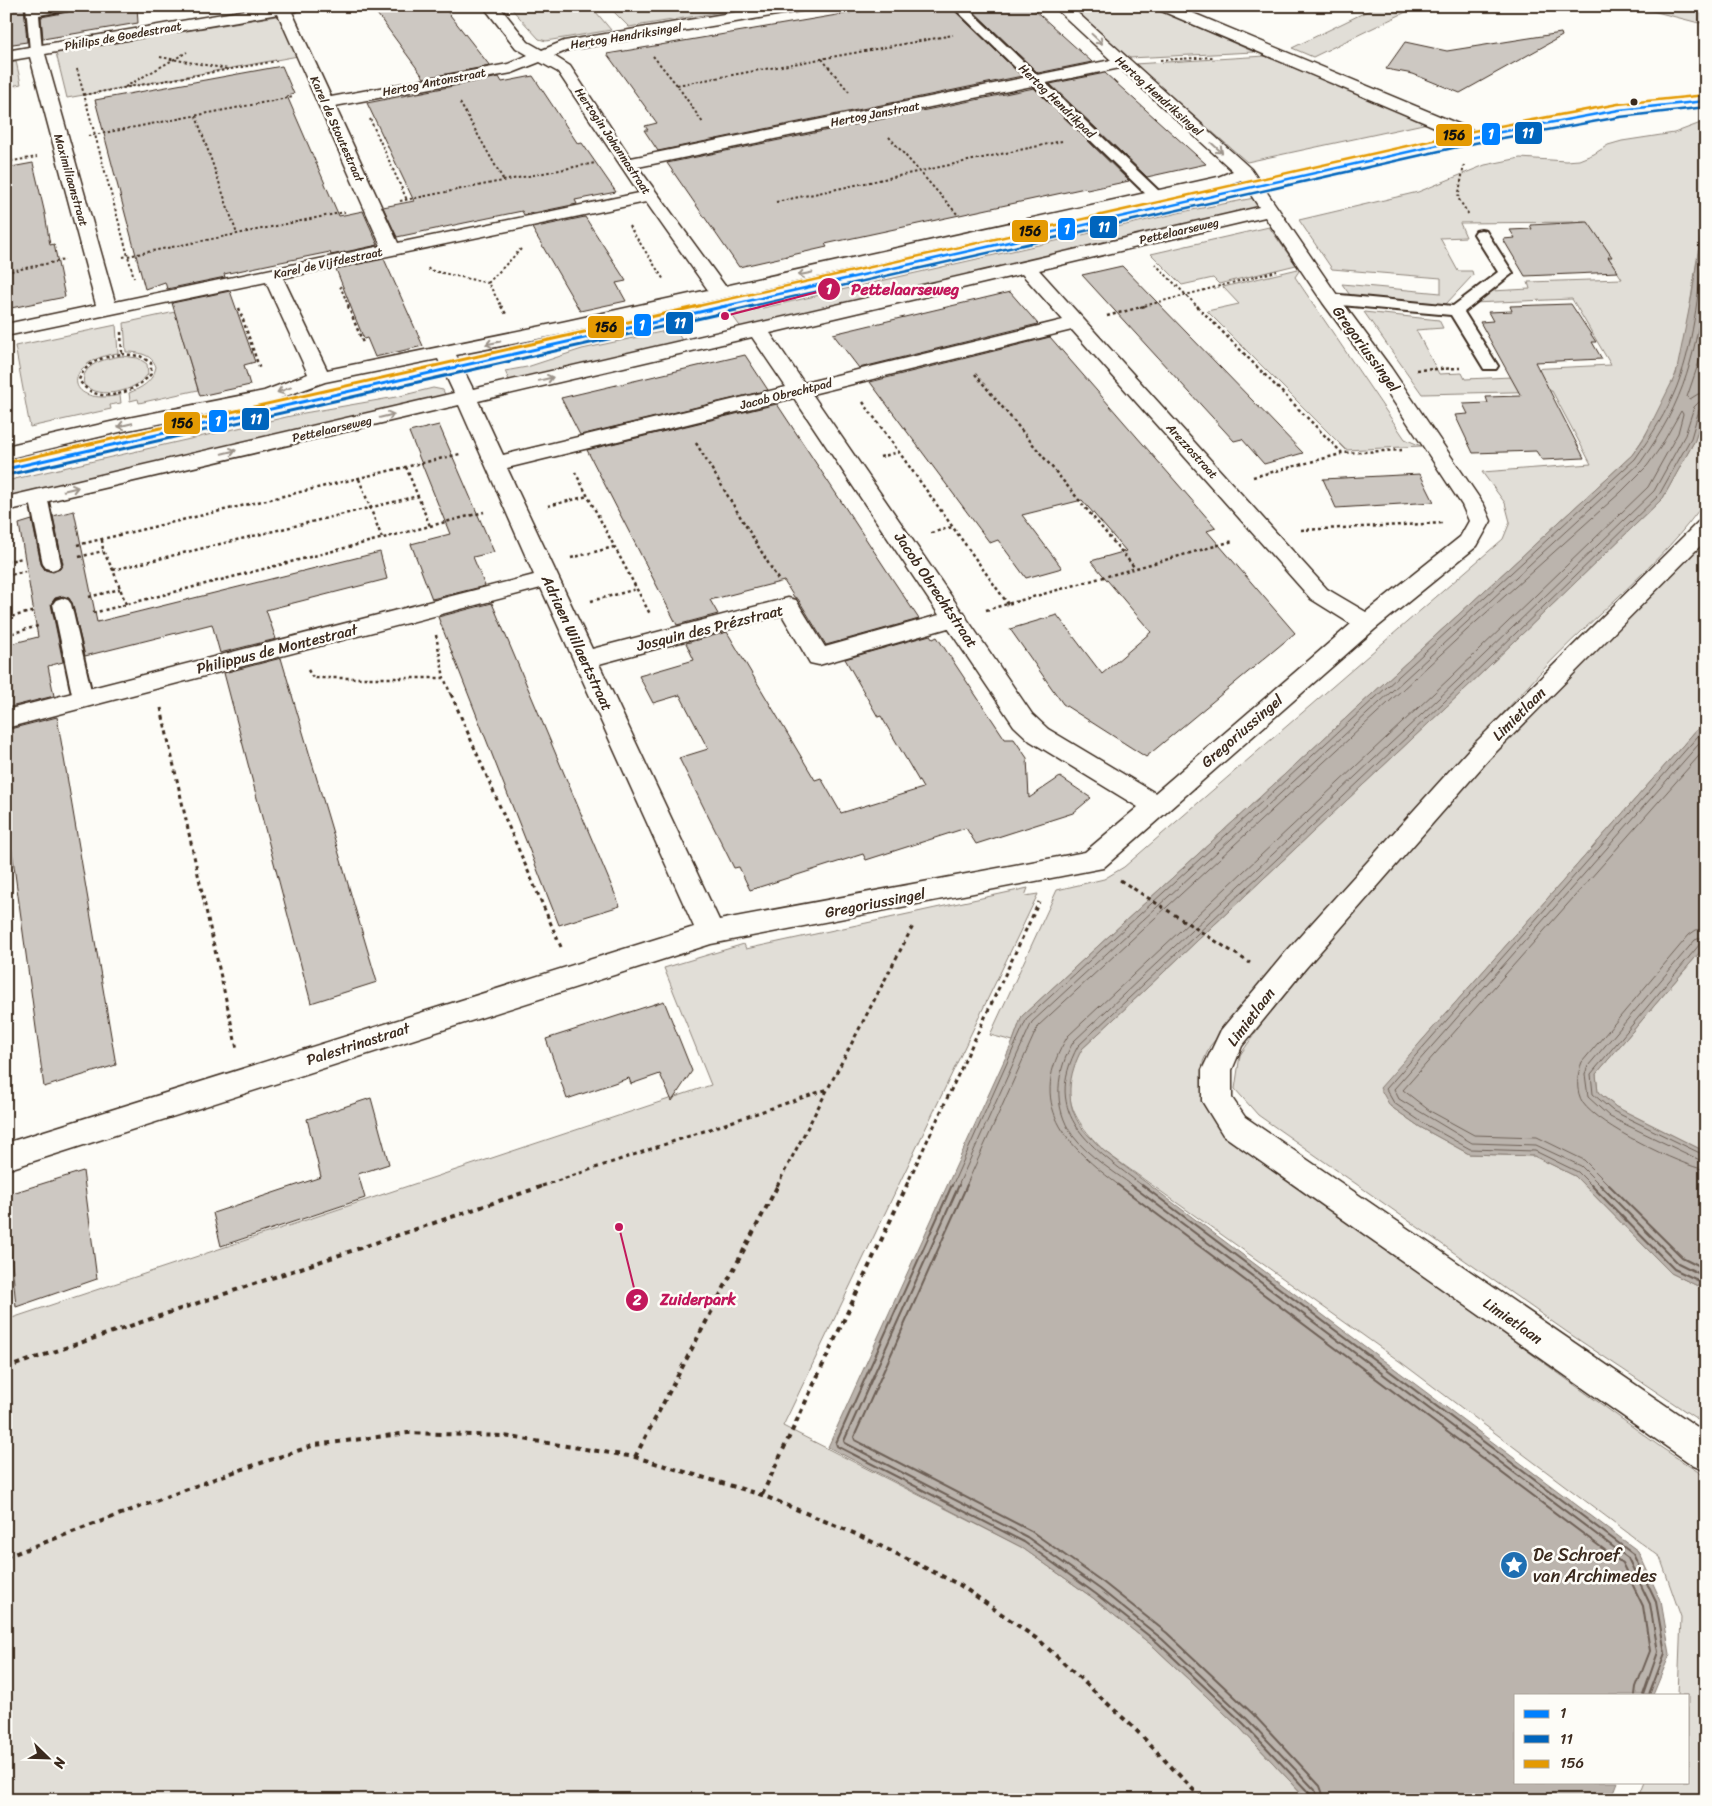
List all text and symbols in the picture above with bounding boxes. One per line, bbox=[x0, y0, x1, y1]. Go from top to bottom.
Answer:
street label: Philips de Goedestraat bbox=[63, 15, 183, 57]
street label: Hertog Hendriksingel bbox=[569, 16, 684, 56]
one-way arrow bbox=[1090, 33, 1103, 45]
street label: Hertog Hendriksingel bbox=[1110, 50, 1209, 142]
street label: Hertog Hendrikpad bbox=[1013, 58, 1101, 144]
street label: Hertog Antonstraat bbox=[380, 61, 488, 103]
street label: Karel de Stoutestraat bbox=[304, 72, 371, 187]
street label: Hertogin Johannastraat bbox=[569, 83, 657, 199]
street label: Hertog Janstraat bbox=[828, 95, 922, 133]
unlabelled marker bbox=[1629, 97, 1639, 107]
line badge: 11 bbox=[1514, 121, 1543, 145]
text: 11 bbox=[1522, 121, 1534, 146]
line badge: 1 bbox=[1481, 122, 1501, 146]
text: 1 bbox=[1488, 122, 1494, 147]
line badge: 156 bbox=[1435, 123, 1473, 147]
text: 156 bbox=[1443, 123, 1465, 148]
street label: Maximiliaanstraat bbox=[47, 131, 95, 229]
one-way arrow bbox=[1211, 142, 1224, 154]
street label: Pettelaarseweg bbox=[1137, 211, 1221, 251]
line badge: 11 bbox=[1089, 215, 1118, 239]
text: 11 bbox=[1098, 215, 1110, 240]
line badge: 1 bbox=[1057, 217, 1076, 241]
text: 1 bbox=[1064, 217, 1070, 242]
line badge: 156 bbox=[1011, 219, 1049, 243]
text: 156 bbox=[1019, 219, 1041, 244]
street label: Karel de Vijfdestraat bbox=[271, 241, 385, 285]
one-way arrow bbox=[798, 270, 814, 279]
callout: Pettelaarseweg bbox=[816, 274, 969, 305]
text: Pettelaarseweg bbox=[851, 275, 960, 304]
text: 1 bbox=[826, 276, 833, 302]
street label: Gregoriussingel bbox=[1326, 300, 1407, 398]
line badge: 11 bbox=[665, 311, 694, 335]
text: 11 bbox=[674, 311, 686, 336]
line badge: 1 bbox=[633, 313, 652, 337]
text: 1 bbox=[639, 313, 645, 338]
line badge: 156 bbox=[587, 315, 625, 339]
text: 156 bbox=[595, 315, 617, 340]
one-way arrow bbox=[485, 339, 501, 348]
street label: Jacob Obrechtpad bbox=[737, 372, 835, 416]
one-way arrow bbox=[537, 374, 553, 383]
one-way arrow bbox=[276, 386, 292, 395]
line badge: 11 bbox=[241, 407, 270, 431]
text: 11 bbox=[250, 407, 262, 432]
line badge: 1 bbox=[208, 409, 228, 433]
text: 1 bbox=[215, 409, 221, 434]
street label: Pettelaarseweg bbox=[290, 409, 374, 449]
line badge: 156 bbox=[163, 411, 201, 435]
text: 156 bbox=[171, 411, 193, 436]
one-way arrow bbox=[379, 411, 395, 420]
street label: Arezzostraat bbox=[1160, 417, 1223, 484]
one-way arrow bbox=[118, 421, 134, 430]
one-way arrow bbox=[221, 447, 237, 456]
one-way arrow bbox=[62, 484, 78, 493]
street label: Jacob Obrechtstraat bbox=[887, 526, 985, 654]
street label: Adriaen Willaertstraat bbox=[534, 570, 620, 716]
street label: Josquin des Prézstraat bbox=[633, 597, 786, 659]
street label: Philippus de Montestraat bbox=[194, 616, 361, 682]
street label: Limietlaan bbox=[1486, 681, 1552, 747]
street label: Gregoriussingel bbox=[1195, 687, 1290, 774]
street label: Gregoriussingel bbox=[823, 880, 928, 925]
street label: Limietlaan bbox=[1220, 982, 1282, 1052]
street label: Palestrinastraat bbox=[303, 1015, 414, 1073]
callout: Zuiderpark bbox=[625, 1284, 746, 1315]
text: Zuiderpark bbox=[659, 1285, 736, 1314]
text: 2 bbox=[632, 1287, 642, 1313]
street label: Limietlaan bbox=[1478, 1291, 1548, 1351]
place label: De Schroef van Archimedes bbox=[1533, 1539, 1658, 1592]
place icon: De Schroef van Archimedes bbox=[1499, 1550, 1529, 1580]
legend bbox=[1514, 1694, 1690, 1784]
text: 1 bbox=[1560, 1700, 1566, 1726]
text: 11 bbox=[1560, 1726, 1573, 1752]
north arrow bbox=[22, 1734, 72, 1784]
text: 156 bbox=[1560, 1750, 1584, 1776]
text: N bbox=[46, 1753, 73, 1773]

